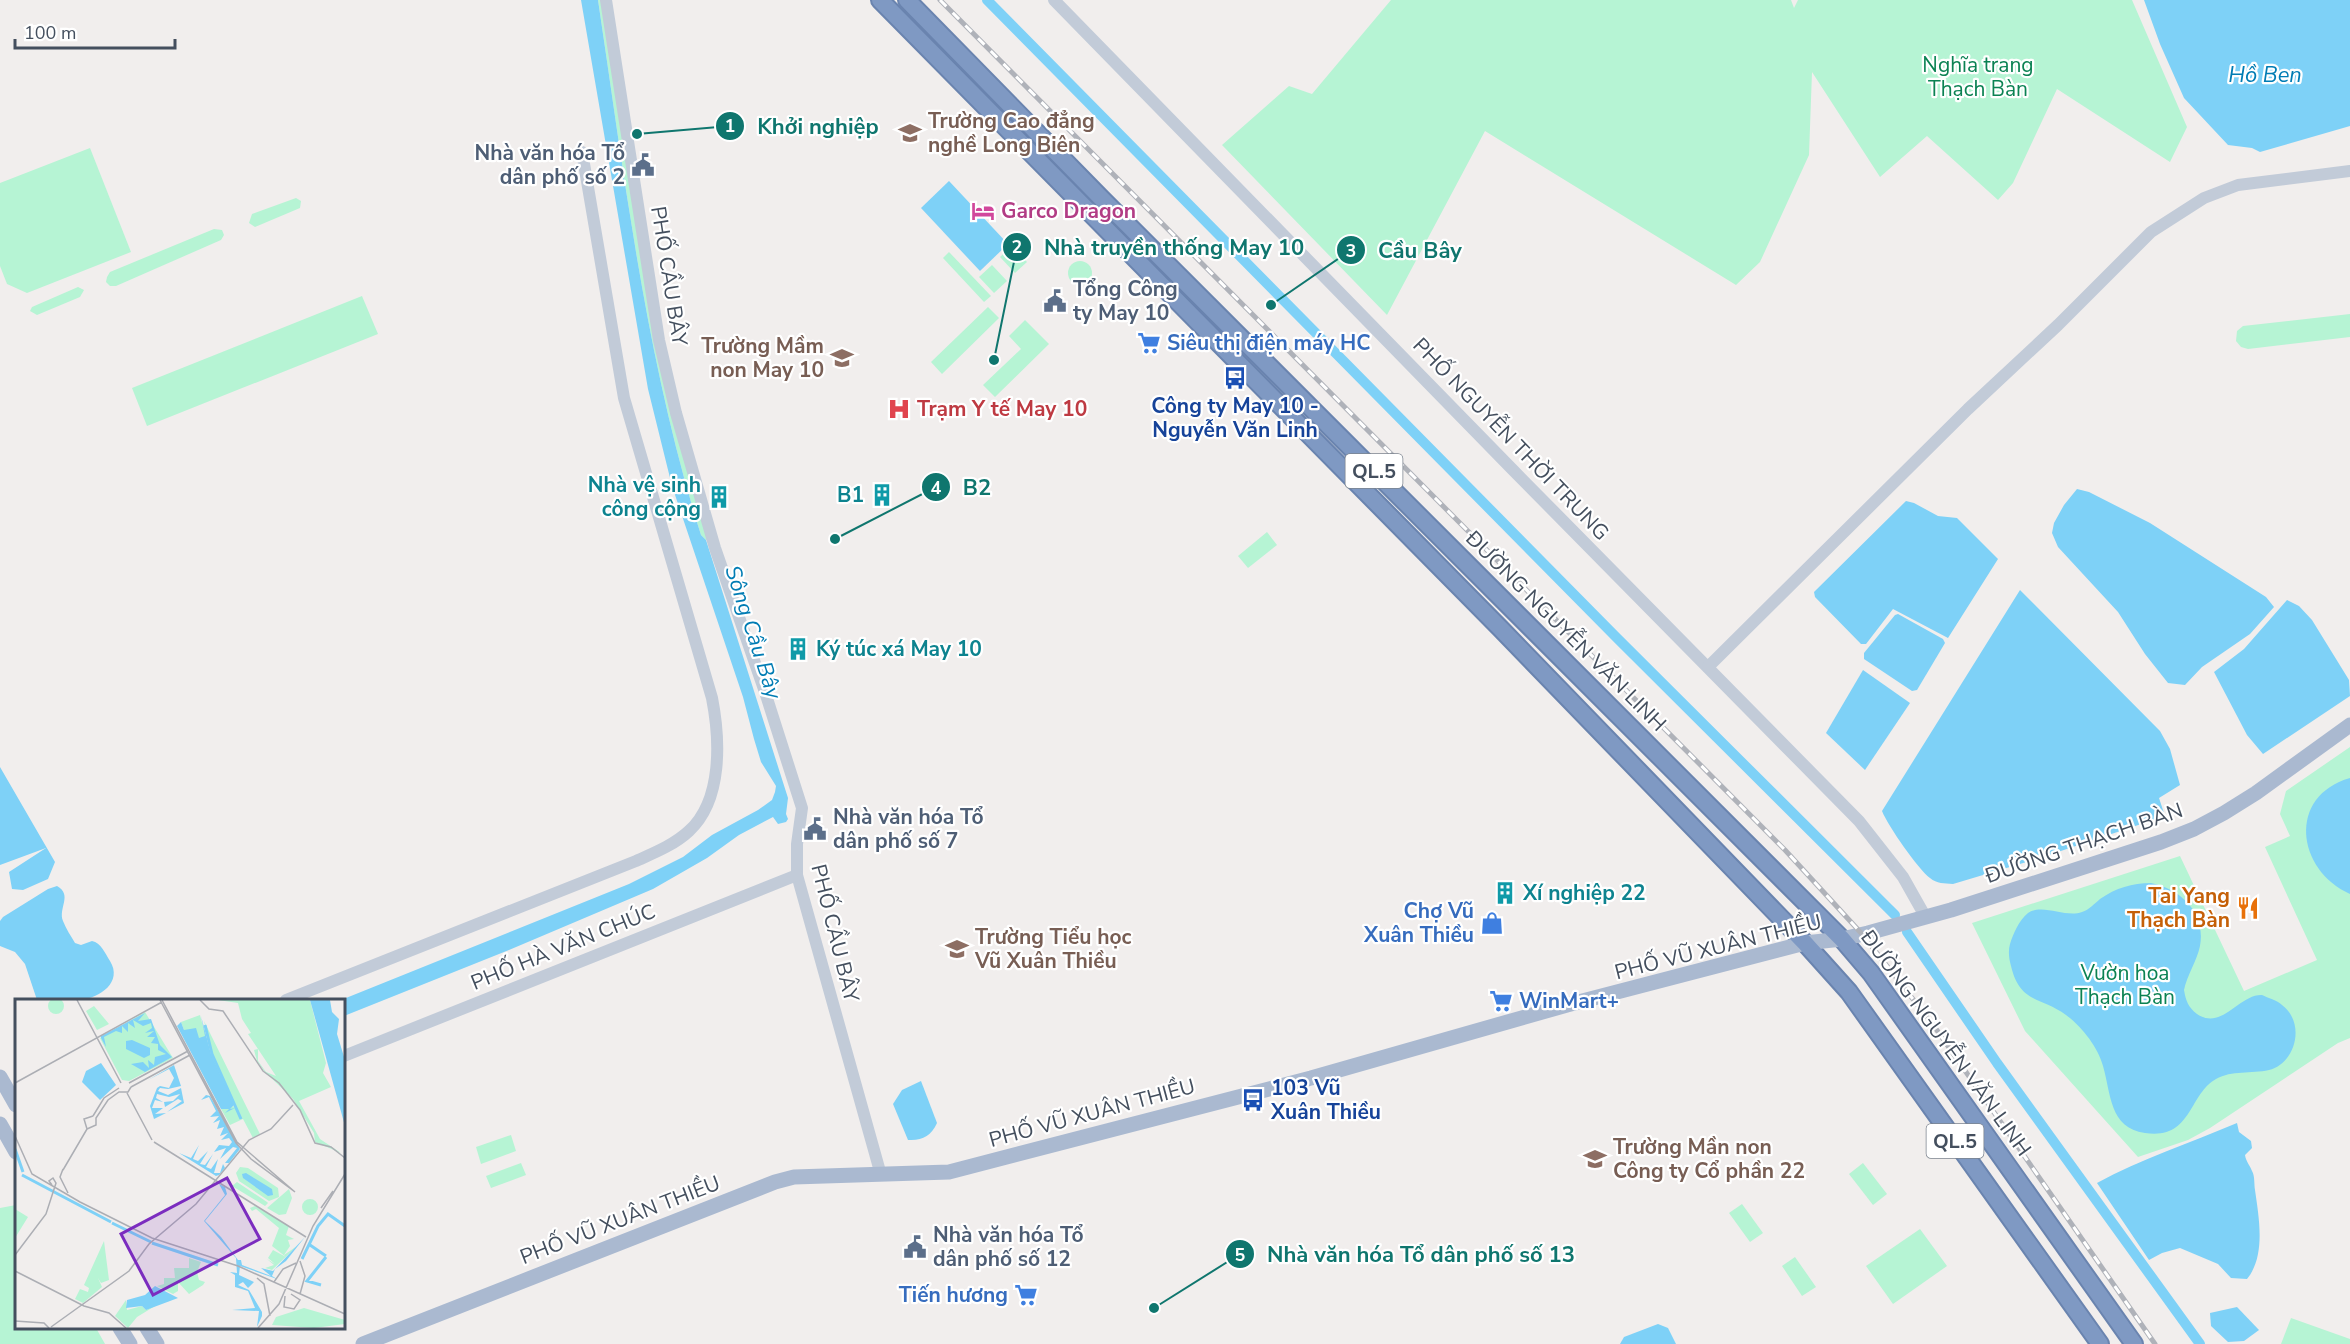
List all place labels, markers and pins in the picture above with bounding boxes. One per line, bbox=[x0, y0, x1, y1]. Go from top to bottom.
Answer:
callout: Khởi nghiệp bbox=[715, 106, 891, 146]
place label: Trường Cao đẳng nghề Long Biên bbox=[928, 107, 1095, 159]
school or university icon: Trường Cao đẳng nghề Long Biên bbox=[897, 120, 923, 146]
place label: Nhà văn hóa Tổ dân phố số 2 bbox=[475, 139, 625, 191]
public building icon: Nhà văn hóa Tổ dân phố số 2 bbox=[630, 152, 656, 178]
place label: Garco Dragon bbox=[1001, 197, 1136, 225]
hotel icon: Garco Dragon bbox=[970, 198, 996, 224]
callout: Nhà truyền thống May 10 bbox=[1002, 227, 1316, 267]
callout: Cầu Bây bbox=[1336, 230, 1474, 270]
place label: Tổng Công ty May 10 bbox=[1073, 275, 1178, 327]
public building icon: Tổng Công ty May 10 bbox=[1042, 288, 1068, 314]
place label: Siêu thị điện máy HC bbox=[1167, 329, 1371, 357]
supermarket icon: Siêu thị điện máy HC bbox=[1136, 330, 1162, 356]
place label: Trường Mầm non May 10 bbox=[701, 332, 824, 384]
school or university icon: Trường Mầm non May 10 bbox=[829, 345, 855, 371]
bus stop icon: Công ty May 10 - Nguyễn Văn Linh bbox=[1222, 365, 1248, 391]
place label: Công ty May 10 - Nguyễn Văn Linh bbox=[1151, 392, 1319, 444]
place label: Trạm Y tế May 10 bbox=[917, 395, 1087, 423]
hospital icon: Trạm Y tế May 10 bbox=[886, 396, 912, 422]
callout: B2 bbox=[921, 467, 1003, 507]
place label: Nhà vệ sinh công cộng bbox=[588, 471, 701, 523]
place label: B1 bbox=[837, 481, 864, 509]
building icon: B1 bbox=[869, 482, 895, 508]
building icon: Nhà vệ sinh công cộng bbox=[706, 484, 732, 510]
place label: Ký túc xá May 10 bbox=[816, 635, 982, 663]
building icon: Ký túc xá May 10 bbox=[785, 636, 811, 662]
place label: Nhà văn hóa Tổ dân phố số 7 bbox=[833, 803, 984, 855]
public building icon: Nhà văn hóa Tổ dân phố số 7 bbox=[802, 816, 828, 842]
place label: Xí nghiệp 22 bbox=[1522, 879, 1646, 907]
building icon: Xí nghiệp 22 bbox=[1492, 880, 1518, 906]
place label: Tai Yang Thạch Bàn bbox=[2127, 882, 2230, 934]
restaurant icon: Tai Yang Thạch Bàn bbox=[2235, 895, 2261, 921]
place label: Chợ Vũ Xuân Thiều bbox=[1363, 897, 1474, 949]
shop icon: Chợ Vũ Xuân Thiều bbox=[1479, 910, 1505, 936]
place label: Trường Tiểu học Vũ Xuân Thiều bbox=[974, 923, 1132, 975]
school or university icon: Trường Tiểu học Vũ Xuân Thiều bbox=[944, 936, 970, 962]
place label: WinMart+ bbox=[1519, 987, 1619, 1015]
supermarket icon: WinMart+ bbox=[1488, 988, 1514, 1014]
place label: 103 Vũ Xuân Thiều bbox=[1270, 1074, 1381, 1126]
bus stop icon: 103 Vũ Xuân Thiều bbox=[1240, 1087, 1266, 1113]
place label: Trường Mần non Công ty Cổ phần 22 bbox=[1613, 1133, 1805, 1185]
school or university icon: Trường Mần non Công ty Cổ phần 22 bbox=[1582, 1146, 1608, 1172]
place label: Nhà văn hóa Tổ dân phố số 12 bbox=[933, 1221, 1084, 1273]
public building icon: Nhà văn hóa Tổ dân phố số 12 bbox=[902, 1234, 928, 1260]
callout: Nhà văn hóa Tổ dân phố số 13 bbox=[1225, 1234, 1587, 1274]
place label: Tiến hương bbox=[899, 1281, 1008, 1309]
supermarket icon: Tiến hương bbox=[1013, 1282, 1039, 1308]

